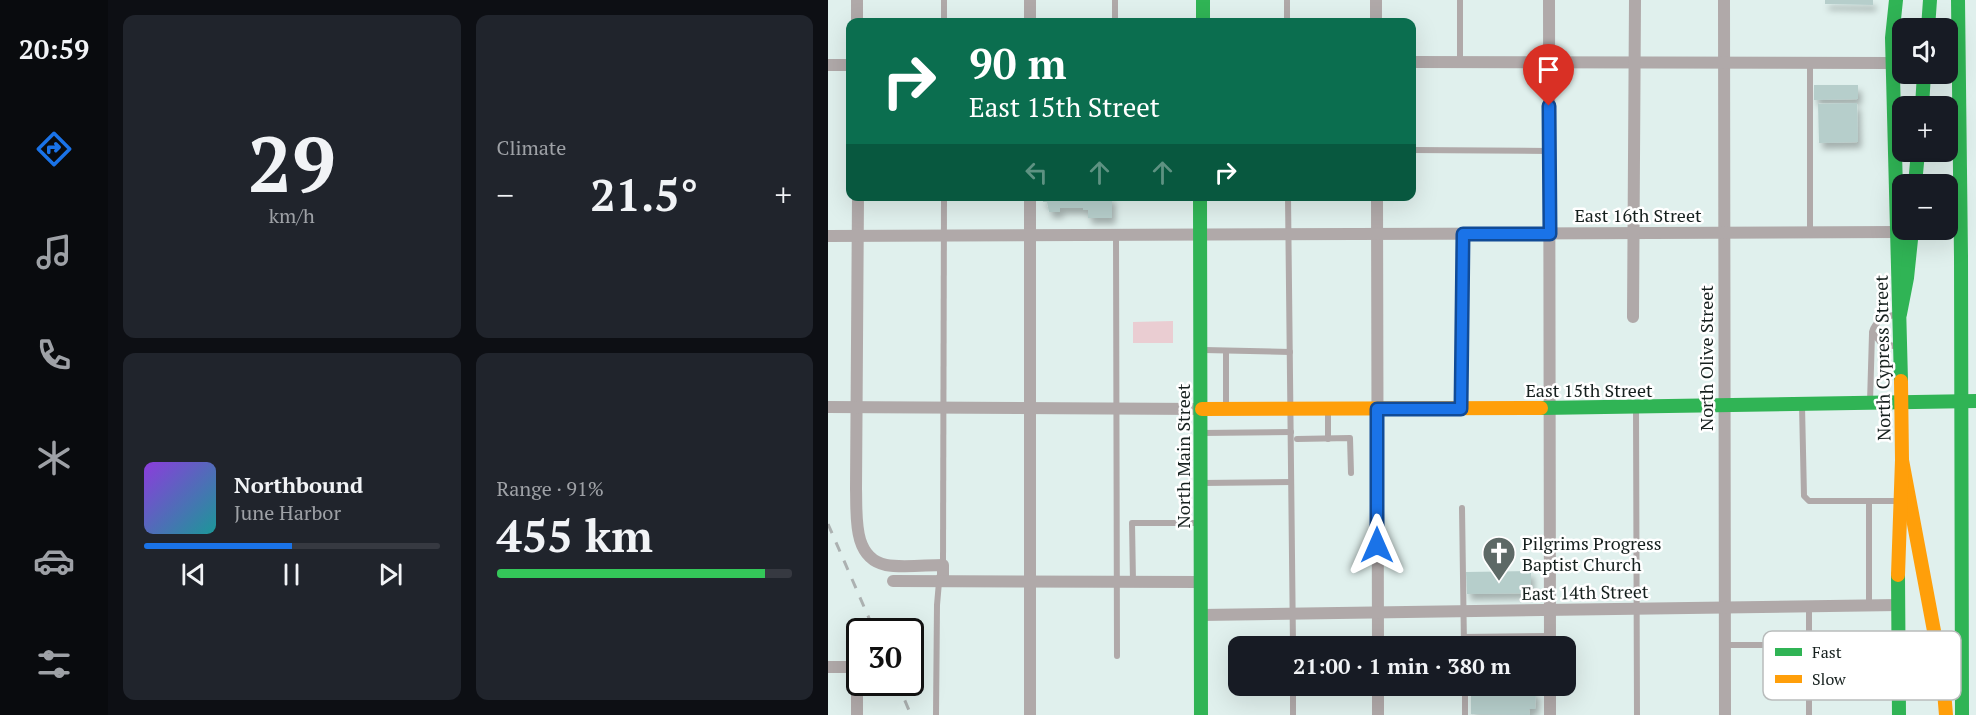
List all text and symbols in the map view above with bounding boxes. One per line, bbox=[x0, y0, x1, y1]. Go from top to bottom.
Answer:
map controls bbox=[1892, 18, 1958, 240]
button: sound bbox=[1892, 18, 1958, 84]
text: 20:59 bbox=[19, 31, 89, 67]
text: 90 m bbox=[969, 35, 1067, 91]
icon: right bbox=[870, 42, 948, 120]
pin bbox=[1523, 44, 1574, 106]
icon: arrive bbox=[1532, 53, 1565, 86]
text: East 15th Street bbox=[969, 89, 1160, 125]
button: + bbox=[1892, 96, 1958, 162]
text: 29 bbox=[248, 111, 336, 214]
icon: directions bbox=[33, 128, 75, 170]
text: Climate bbox=[497, 134, 566, 161]
icon: left bbox=[1020, 156, 1053, 189]
icon: ahead bbox=[1083, 156, 1116, 189]
icon: ahead bbox=[1146, 156, 1179, 189]
icon: right bbox=[1209, 156, 1242, 189]
text: 21.5° bbox=[590, 164, 698, 224]
text: − bbox=[497, 173, 514, 216]
text: + bbox=[774, 173, 792, 216]
button: − bbox=[1892, 174, 1958, 240]
text: km/h bbox=[269, 202, 315, 229]
street label: East 16th Street bbox=[1574, 203, 1702, 227]
icon: music bbox=[33, 231, 75, 273]
street label: North Cypress Street bbox=[1869, 275, 1895, 441]
street label: North Olive Street bbox=[1694, 285, 1718, 431]
icon: phone bbox=[33, 334, 75, 376]
street label: East 15th Street bbox=[1525, 378, 1653, 402]
street label: North Main Street bbox=[1171, 383, 1195, 528]
icon: climate bbox=[33, 437, 75, 479]
text: Northbound bbox=[234, 470, 363, 499]
text: Range · 91% bbox=[497, 475, 604, 502]
text: June Harbor bbox=[234, 499, 341, 526]
text: 455 km bbox=[497, 505, 653, 565]
position arrow bbox=[1345, 513, 1409, 577]
place label: Pilgrims Progress Baptist Church bbox=[1522, 531, 1662, 576]
church icon: Pilgrims Progress Baptist Church bbox=[1481, 535, 1517, 582]
icon: car bbox=[33, 540, 75, 582]
icon: previous bbox=[177, 558, 210, 591]
icon: pause bbox=[275, 558, 308, 591]
icon: next bbox=[374, 558, 407, 591]
street label: East 14th Street bbox=[1521, 579, 1649, 605]
speed limit sign: 30 bbox=[846, 618, 924, 696]
legend bbox=[1763, 631, 1961, 700]
text: Fast bbox=[1812, 641, 1842, 663]
icon: filters bbox=[33, 643, 75, 685]
text: 21:00 · 1 min · 380 m bbox=[1293, 651, 1511, 680]
text: Slow bbox=[1812, 668, 1846, 690]

